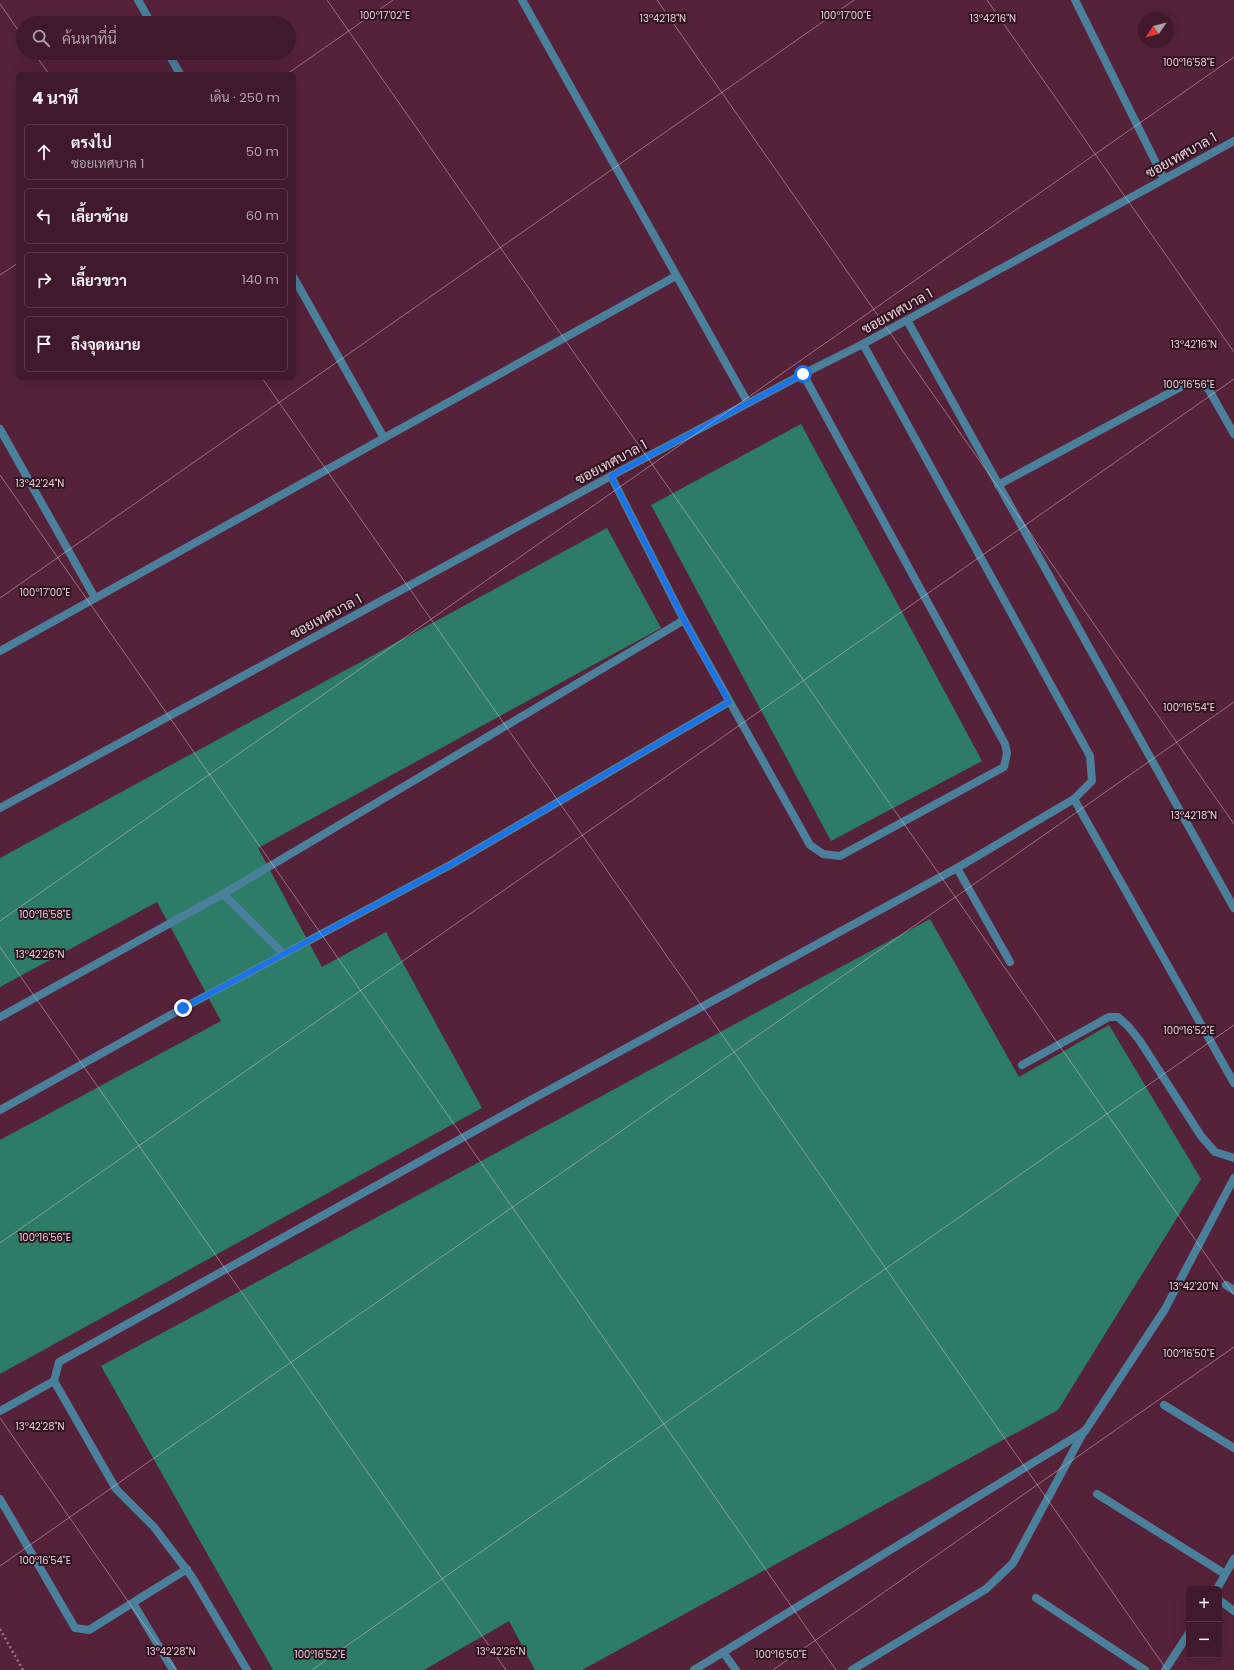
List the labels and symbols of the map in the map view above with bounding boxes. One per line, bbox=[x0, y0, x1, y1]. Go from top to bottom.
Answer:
text: 100°17'02"E bbox=[360, 8, 410, 23]
text: 100°17'00"E bbox=[821, 8, 871, 23]
text: 13°42'18"N bbox=[640, 11, 686, 26]
text: 13°42'16"N bbox=[970, 11, 1016, 26]
north arrow bbox=[1138, 12, 1174, 48]
text: 100°16'58"E bbox=[1163, 55, 1215, 70]
street label: ซอยเทศบาล 1 bbox=[1142, 127, 1220, 183]
street label: ซอยเทศบาล 1 bbox=[858, 283, 936, 339]
text: 13°42'16"N bbox=[1171, 337, 1217, 352]
route start bbox=[794, 365, 812, 383]
text: 100°16'56"E bbox=[1163, 377, 1215, 392]
street label: ซอยเทศบาล 1 bbox=[571, 435, 651, 489]
text: 13°42'24"N bbox=[16, 476, 64, 491]
text: 100°17'00"E bbox=[20, 585, 70, 600]
street label: ซอยเทศบาล 1 bbox=[286, 589, 366, 643]
text: 100°16'54"E bbox=[1163, 700, 1215, 715]
text: 13°42'18"N bbox=[1171, 808, 1217, 823]
text: 100°16'58"E bbox=[19, 907, 71, 922]
text: 13°42'26"N bbox=[16, 947, 64, 962]
route end bbox=[174, 999, 192, 1017]
text: 100°16'52"E bbox=[1163, 1023, 1215, 1038]
text: 100°16'56"E bbox=[19, 1230, 71, 1245]
text: 13°42'20"N bbox=[1170, 1279, 1218, 1294]
text: 100°16'50"E bbox=[1163, 1346, 1215, 1361]
text: 13°42'28"N bbox=[16, 1419, 64, 1434]
text: 100°16'54"E bbox=[19, 1553, 71, 1568]
text: 13°42'28"N bbox=[147, 1644, 195, 1659]
text: 13°42'26"N bbox=[477, 1644, 525, 1659]
text: 100°16'52"E bbox=[294, 1647, 346, 1662]
text: 100°16'50"E bbox=[755, 1647, 807, 1662]

